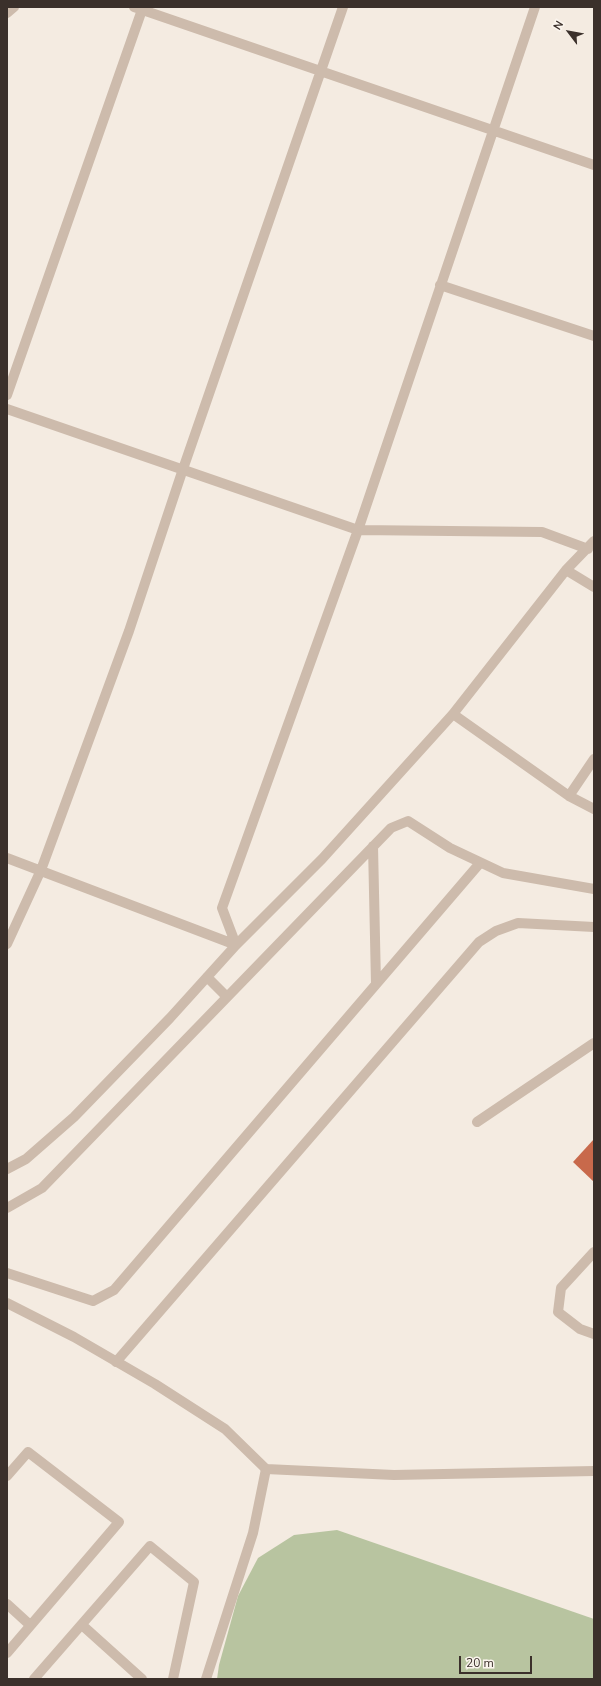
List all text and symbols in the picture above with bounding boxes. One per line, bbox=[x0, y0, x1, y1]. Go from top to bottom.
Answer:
north arrow bbox=[549, 12, 589, 52]
text: N bbox=[550, 18, 567, 33]
scale bar bbox=[461, 1648, 534, 1674]
text: 20 m bbox=[466, 1655, 494, 1671]

